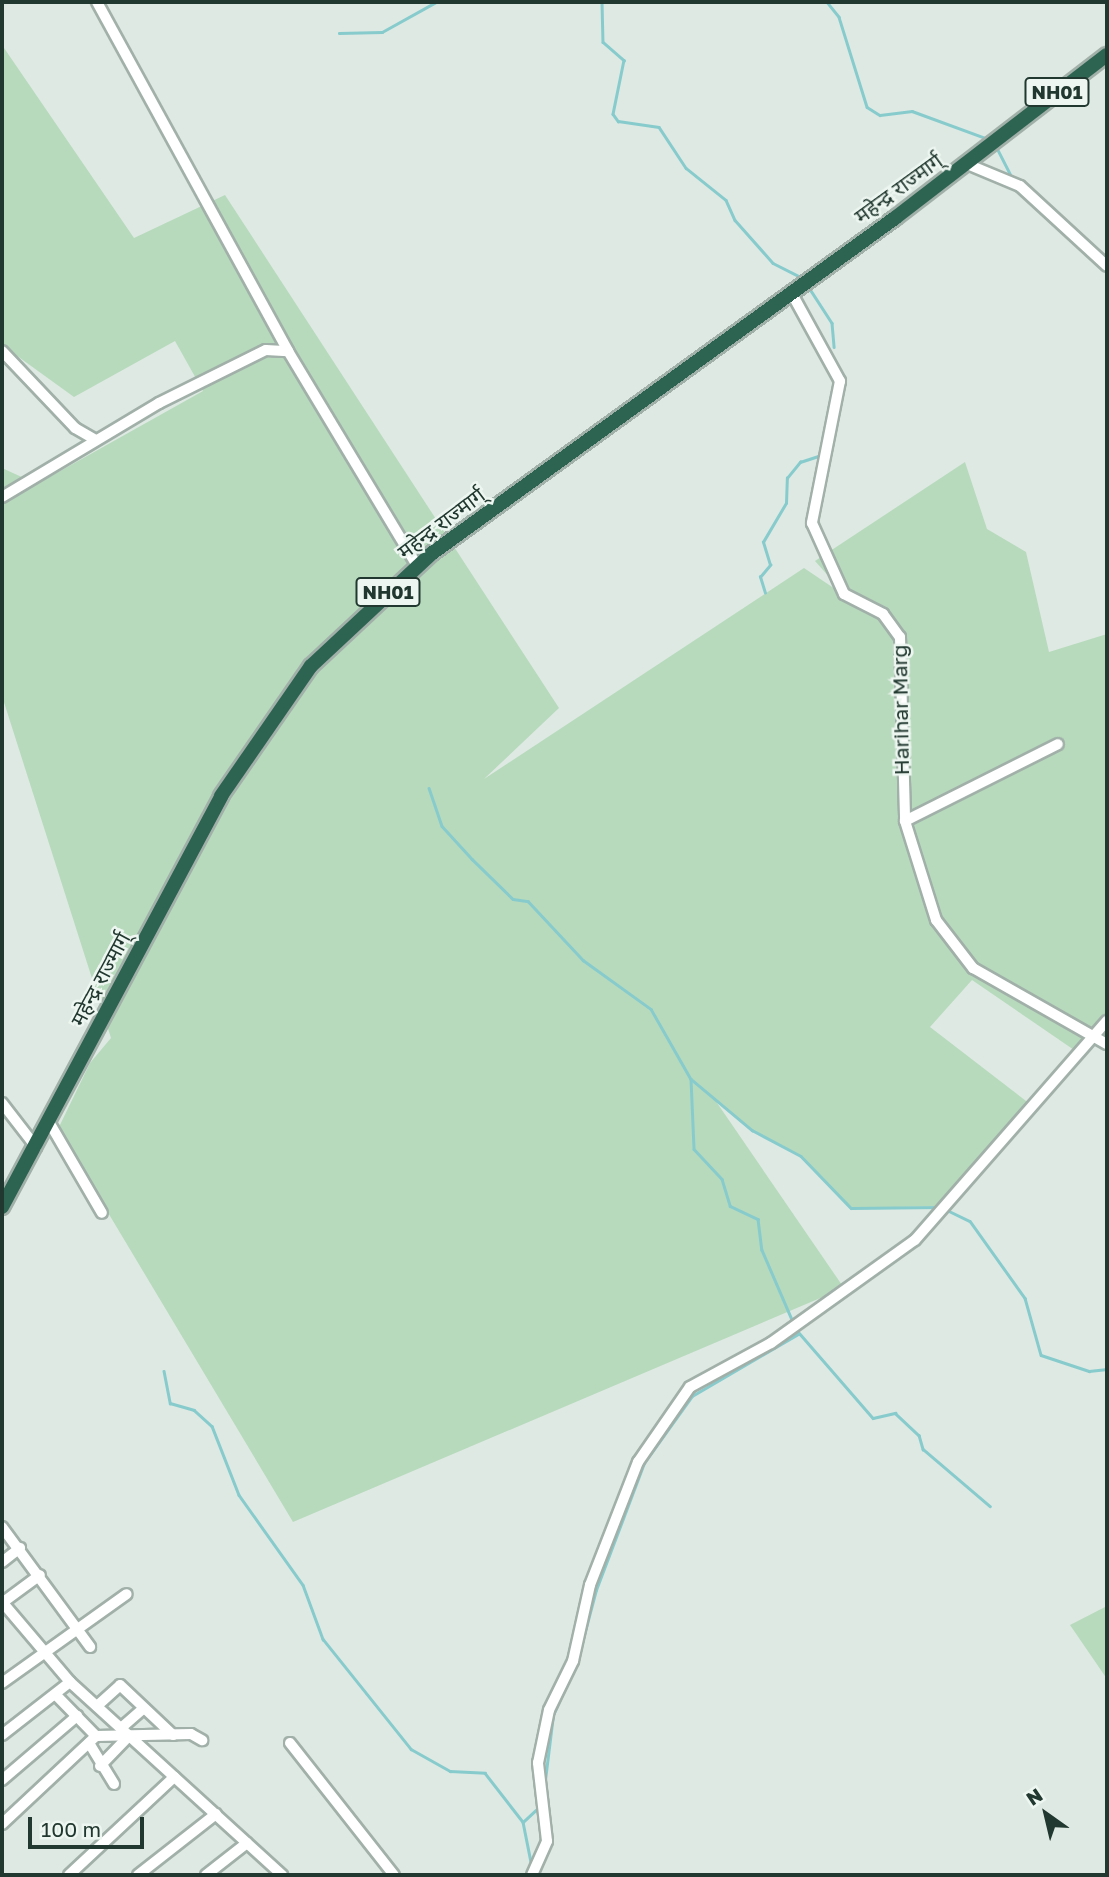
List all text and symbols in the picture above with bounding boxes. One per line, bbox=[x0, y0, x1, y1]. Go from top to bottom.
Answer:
road number: NH01 bbox=[1024, 76, 1090, 108]
street label: महेन्द्र राज्मार्ग् bbox=[849, 148, 947, 228]
street label: महेन्द्र राज्मार्ग् bbox=[393, 482, 489, 564]
road number: NH01 bbox=[355, 576, 421, 608]
street label: Harihar Marg bbox=[886, 644, 914, 776]
street label: महेन्द्र राज्मार्ग् bbox=[65, 928, 135, 1030]
north arrow bbox=[1011, 1779, 1081, 1849]
text: N bbox=[1022, 1783, 1046, 1810]
scale bar bbox=[32, 1804, 147, 1848]
text: 100 m bbox=[41, 1816, 101, 1842]

